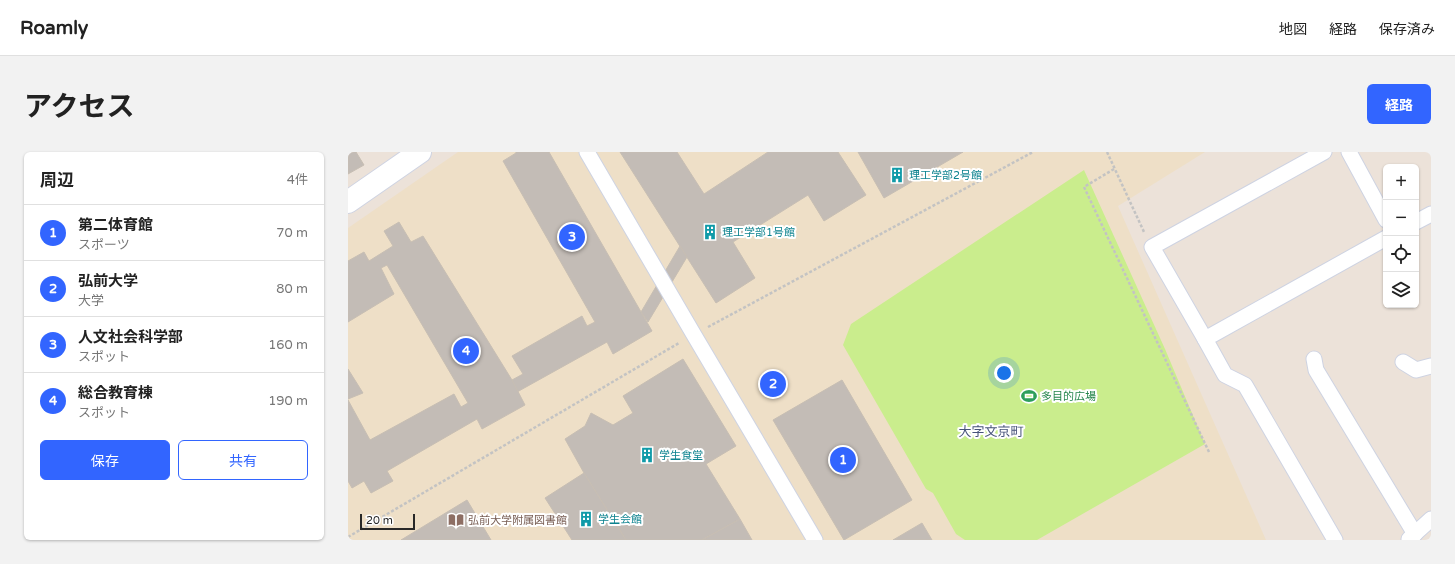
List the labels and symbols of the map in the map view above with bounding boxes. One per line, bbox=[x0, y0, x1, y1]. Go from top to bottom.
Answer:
building icon: 理工学部2号館 bbox=[888, 166, 906, 184]
place label: 理工学部2号館 bbox=[909, 169, 982, 182]
pin: 3 bbox=[559, 222, 585, 252]
building icon: 理工学部1号館 bbox=[701, 223, 719, 241]
place label: 理工学部1号館 bbox=[722, 226, 795, 239]
pin: 4 bbox=[453, 336, 479, 366]
your location bbox=[994, 363, 1014, 383]
pin: 2 bbox=[760, 369, 786, 399]
sports icon: 多目的広場 bbox=[1020, 387, 1038, 405]
place label: 多目的広場 bbox=[1041, 390, 1096, 403]
district label: 大字文京町 bbox=[958, 424, 1024, 440]
pin: 1 bbox=[830, 445, 856, 475]
building icon: 学生食堂 bbox=[638, 446, 656, 464]
place label: 学生食堂 bbox=[659, 449, 703, 462]
building icon: 学生会館 bbox=[577, 510, 595, 528]
library icon: 弘前大学附属図書館 bbox=[447, 511, 465, 529]
scale bar bbox=[360, 512, 415, 531]
place label: 学生会館 bbox=[598, 513, 642, 526]
place label: 弘前大学附属図書館 bbox=[468, 514, 567, 527]

